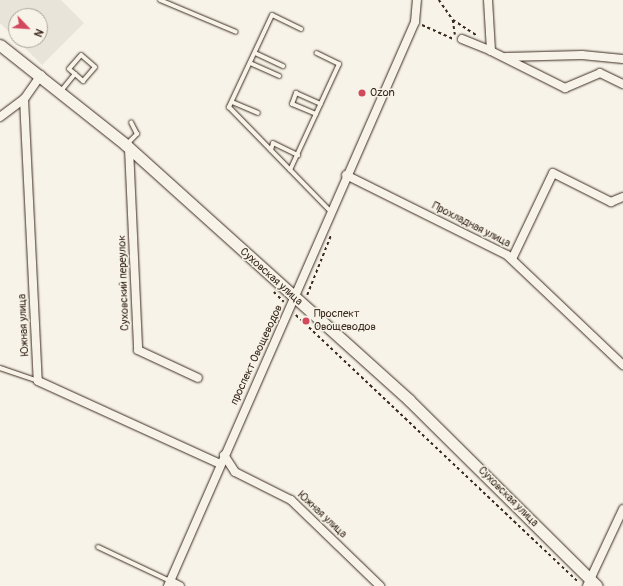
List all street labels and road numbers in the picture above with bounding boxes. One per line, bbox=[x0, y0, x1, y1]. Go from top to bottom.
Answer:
street label: Прохладная улица bbox=[430, 200, 512, 250]
street label: Суховский переулок bbox=[116, 235, 132, 331]
street label: Суховская улица bbox=[237, 245, 305, 309]
street label: Южная улица bbox=[16, 294, 32, 356]
street label: проспект Овощеводов bbox=[228, 303, 286, 407]
street label: Суховская улица bbox=[475, 464, 541, 530]
street label: Южная улица bbox=[295, 489, 349, 541]

